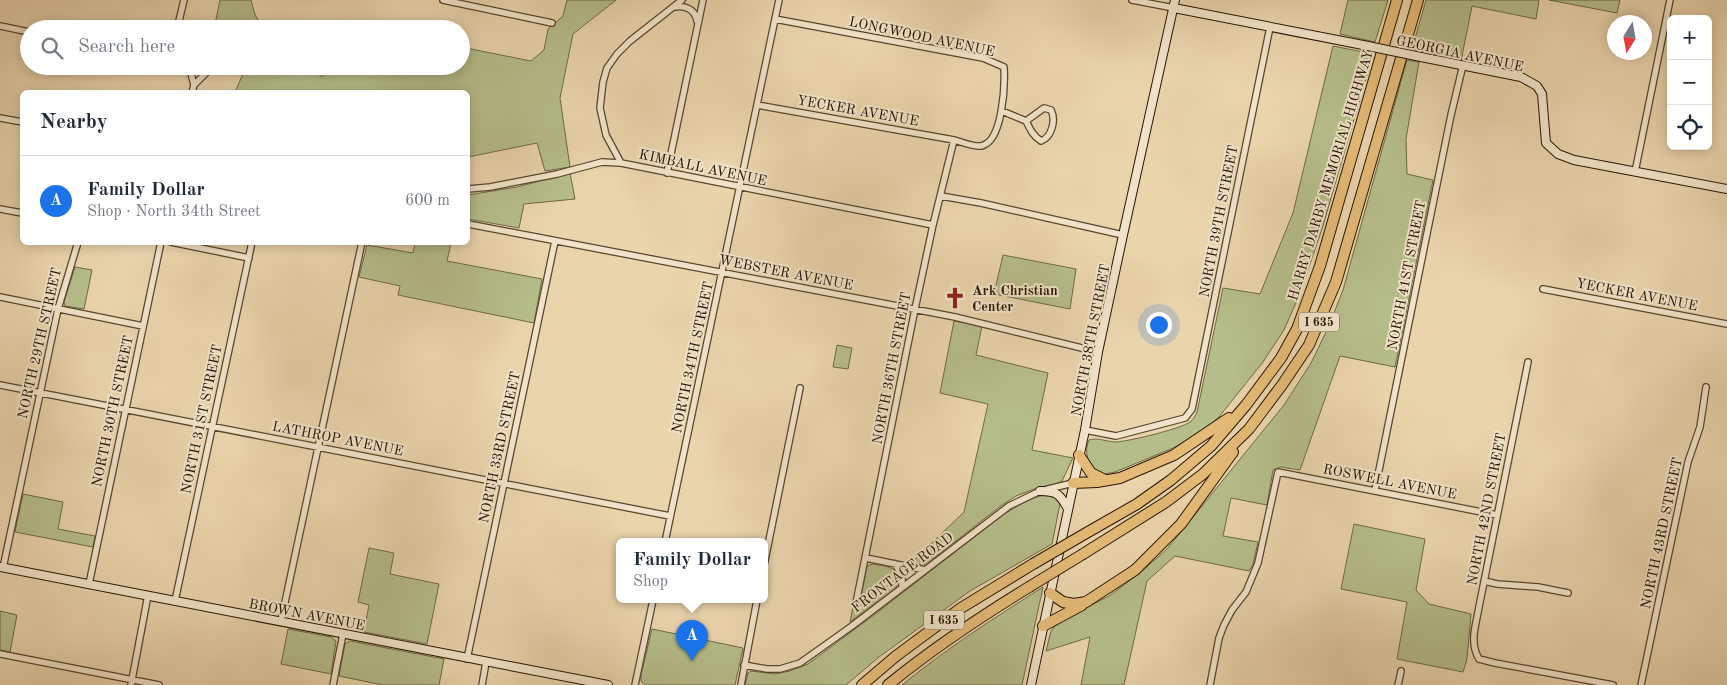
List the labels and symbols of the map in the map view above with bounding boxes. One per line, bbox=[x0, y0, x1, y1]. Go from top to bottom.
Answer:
street label: LONGWOOD AVENUE bbox=[848, 15, 996, 59]
north arrow bbox=[1607, 15, 1652, 60]
street label: GEORGIA AVENUE bbox=[1395, 34, 1525, 74]
street label: HARRY DARBY MEMORIAL HIGHWAY bbox=[1286, 48, 1376, 302]
street label: YECKER AVENUE bbox=[796, 93, 920, 129]
street label: NORTH 39TH STREET bbox=[1197, 144, 1241, 298]
street label: KIMBALL AVENUE bbox=[637, 148, 768, 188]
street label: NORTH 41ST STREET bbox=[1386, 199, 1428, 351]
street label: WEBSTER AVENUE bbox=[717, 253, 854, 293]
street label: NORTH 38TH STREET bbox=[1069, 263, 1113, 417]
street label: NORTH 29TH STREET bbox=[16, 266, 64, 420]
street label: YECKER AVENUE bbox=[1575, 276, 1699, 314]
street label: NORTH 34TH STREET bbox=[670, 280, 716, 434]
place label: Ark Christian Center bbox=[972, 284, 1058, 314]
church icon: Ark Christian Center bbox=[942, 285, 968, 311]
street label: NORTH 36TH STREET bbox=[870, 291, 914, 445]
your location bbox=[1146, 312, 1172, 338]
road number: I 635 bbox=[1299, 313, 1339, 332]
street label: NORTH 30TH STREET bbox=[90, 334, 136, 488]
street label: NORTH 31ST STREET bbox=[179, 343, 225, 495]
street label: NORTH 33RD STREET bbox=[477, 370, 523, 524]
street label: LATHROP AVENUE bbox=[271, 419, 405, 459]
street label: NORTH 42ND STREET bbox=[1465, 432, 1509, 587]
street label: NORTH 43RD STREET bbox=[1639, 456, 1685, 610]
street label: ROSWELL AVENUE bbox=[1322, 462, 1458, 502]
street label: FRONTAGE ROAD bbox=[849, 530, 956, 615]
street label: BROWN AVENUE bbox=[247, 597, 366, 633]
road number: I 635 bbox=[924, 610, 964, 630]
pin: A bbox=[676, 620, 708, 661]

